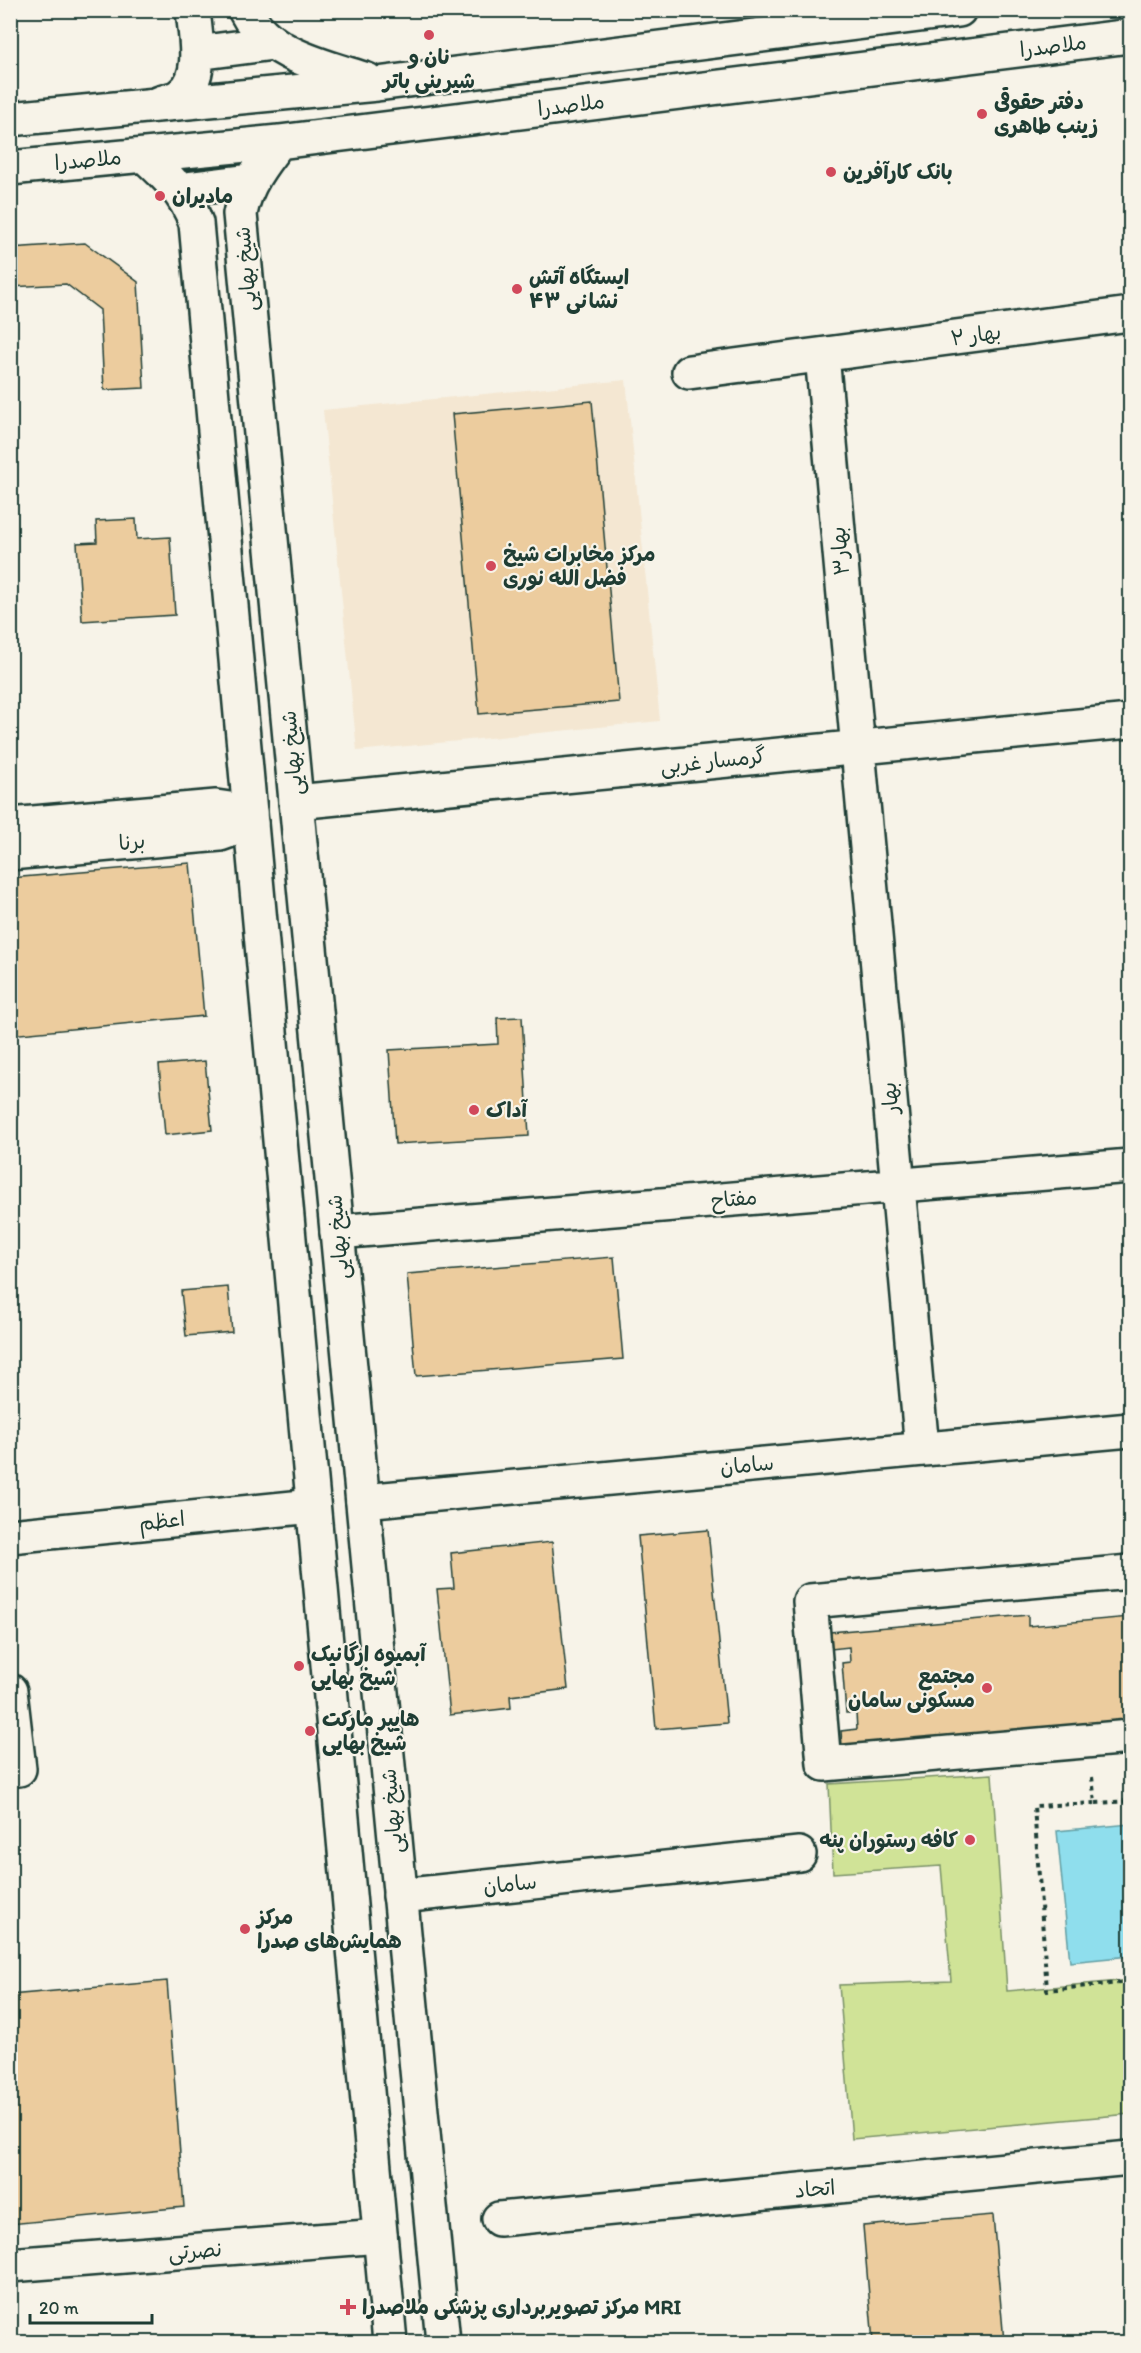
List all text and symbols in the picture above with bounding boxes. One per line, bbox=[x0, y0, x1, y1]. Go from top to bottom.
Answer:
marker: نان و شیرینی باتر bbox=[422, 28, 436, 42]
street label: ملاصدرا bbox=[1018, 29, 1088, 62]
place label: نان و شیرینی باتر bbox=[381, 44, 475, 94]
place label: دفتر حقوقی زینب طاهری bbox=[994, 87, 1098, 139]
street label: ملاصدرا bbox=[536, 88, 606, 121]
marker: دفتر حقوقی زینب طاهری bbox=[975, 107, 989, 121]
street label: ملاصدرا bbox=[53, 144, 123, 175]
place label: بانک کارآفرین bbox=[843, 159, 953, 185]
marker: بانک کارآفرین bbox=[824, 165, 838, 179]
place label: مادیران bbox=[172, 183, 233, 209]
marker: مادیران bbox=[153, 189, 167, 203]
street label: شیخ بهایی bbox=[229, 225, 264, 312]
place label: ایستگاه آتش نشانی ۴۳ bbox=[529, 264, 629, 314]
marker: ایستگاه آتش نشانی ۴۳ bbox=[510, 282, 524, 296]
street label: بهار ۲ bbox=[949, 319, 1003, 351]
street label: بهار۳ bbox=[825, 525, 855, 577]
place label: مرکز مخابرات شیخ فضل الله نوری bbox=[503, 541, 655, 591]
marker: مرکز مخابرات شیخ فضل الله نوری bbox=[484, 559, 498, 573]
street label: شیخ بهایی bbox=[275, 709, 310, 796]
street label: گرمسار غربی bbox=[659, 743, 767, 780]
street label: برنا bbox=[118, 828, 146, 856]
street label: بهار bbox=[876, 1081, 905, 1117]
place label: آداک bbox=[486, 1097, 528, 1122]
marker: آداک bbox=[467, 1103, 481, 1117]
street label: مفتاح bbox=[710, 1184, 758, 1215]
street label: شیخ بهایی bbox=[321, 1193, 356, 1280]
street label: سامان bbox=[719, 1450, 775, 1479]
street label: اعظم bbox=[138, 1506, 187, 1539]
place label: آبمیوه ارگانیک شیخ بهایی bbox=[311, 1641, 427, 1691]
marker: آبمیوه ارگانیک شیخ بهایی bbox=[292, 1659, 306, 1673]
place label: مجتمع مسکونی سامان bbox=[848, 1663, 975, 1713]
marker: مجتمع مسکونی سامان bbox=[980, 1681, 994, 1695]
place label: هایپر مارکت شیخ بهایی bbox=[322, 1706, 420, 1756]
marker: هایپر مارکت شیخ بهایی bbox=[303, 1724, 317, 1738]
street label: شیخ بهایی bbox=[375, 1767, 410, 1854]
place label: کافه رستوران پنه bbox=[819, 1827, 959, 1854]
marker: کافه رستوران پنه bbox=[963, 1833, 977, 1847]
street label: سامان bbox=[482, 1868, 538, 1899]
place label: مرکز همایش‌های صدرا bbox=[255, 1904, 402, 1954]
marker: مرکز همایش‌های صدرا bbox=[238, 1922, 252, 1936]
street label: اتحاد bbox=[794, 2174, 836, 2203]
street label: نصرتی bbox=[167, 2236, 223, 2267]
scale bar bbox=[30, 2287, 152, 2325]
place label: مرکز تصویربرداری پزشکی ملاصدرا MRI bbox=[362, 2294, 682, 2320]
text: 20 m bbox=[39, 2297, 79, 2319]
marker: مرکز تصویربرداری پزشکی ملاصدرا MRI bbox=[339, 2298, 357, 2316]

